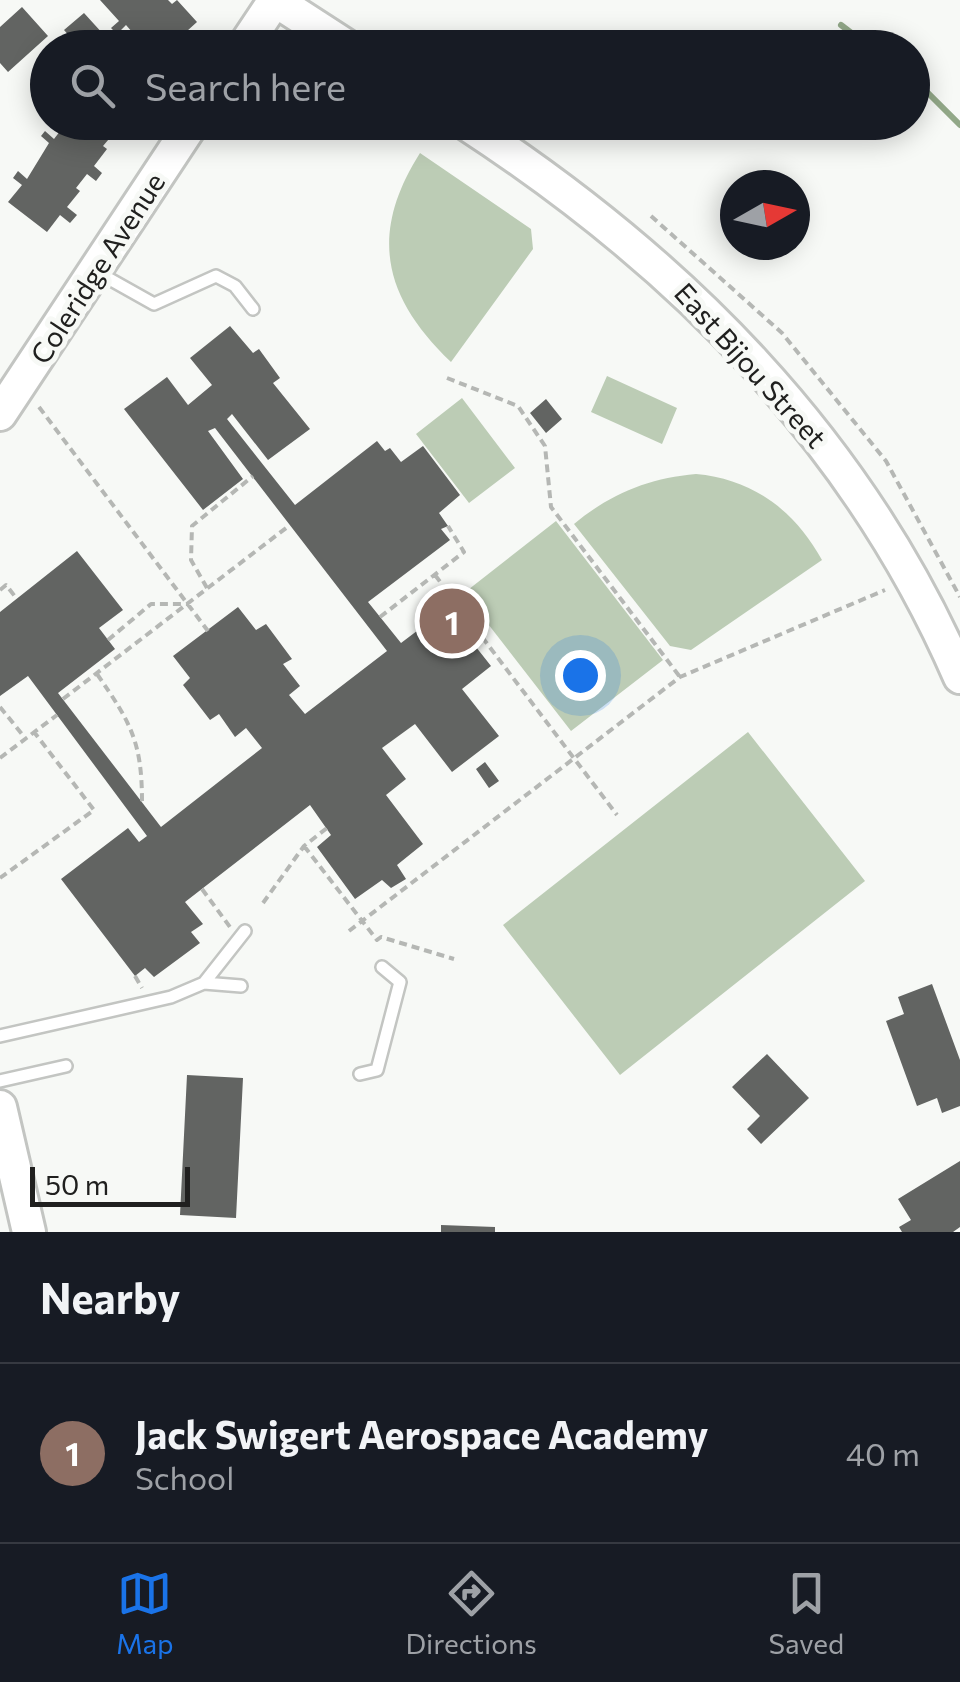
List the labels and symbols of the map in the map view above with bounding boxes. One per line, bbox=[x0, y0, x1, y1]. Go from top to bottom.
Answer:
street label: Coleridge Avenue bbox=[23, 166, 171, 370]
north arrow bbox=[720, 170, 810, 260]
street label: East Bijou Street bbox=[668, 276, 834, 454]
pin: 1 bbox=[420, 584, 484, 658]
your location bbox=[555, 650, 606, 701]
scale bar bbox=[30, 1162, 190, 1206]

